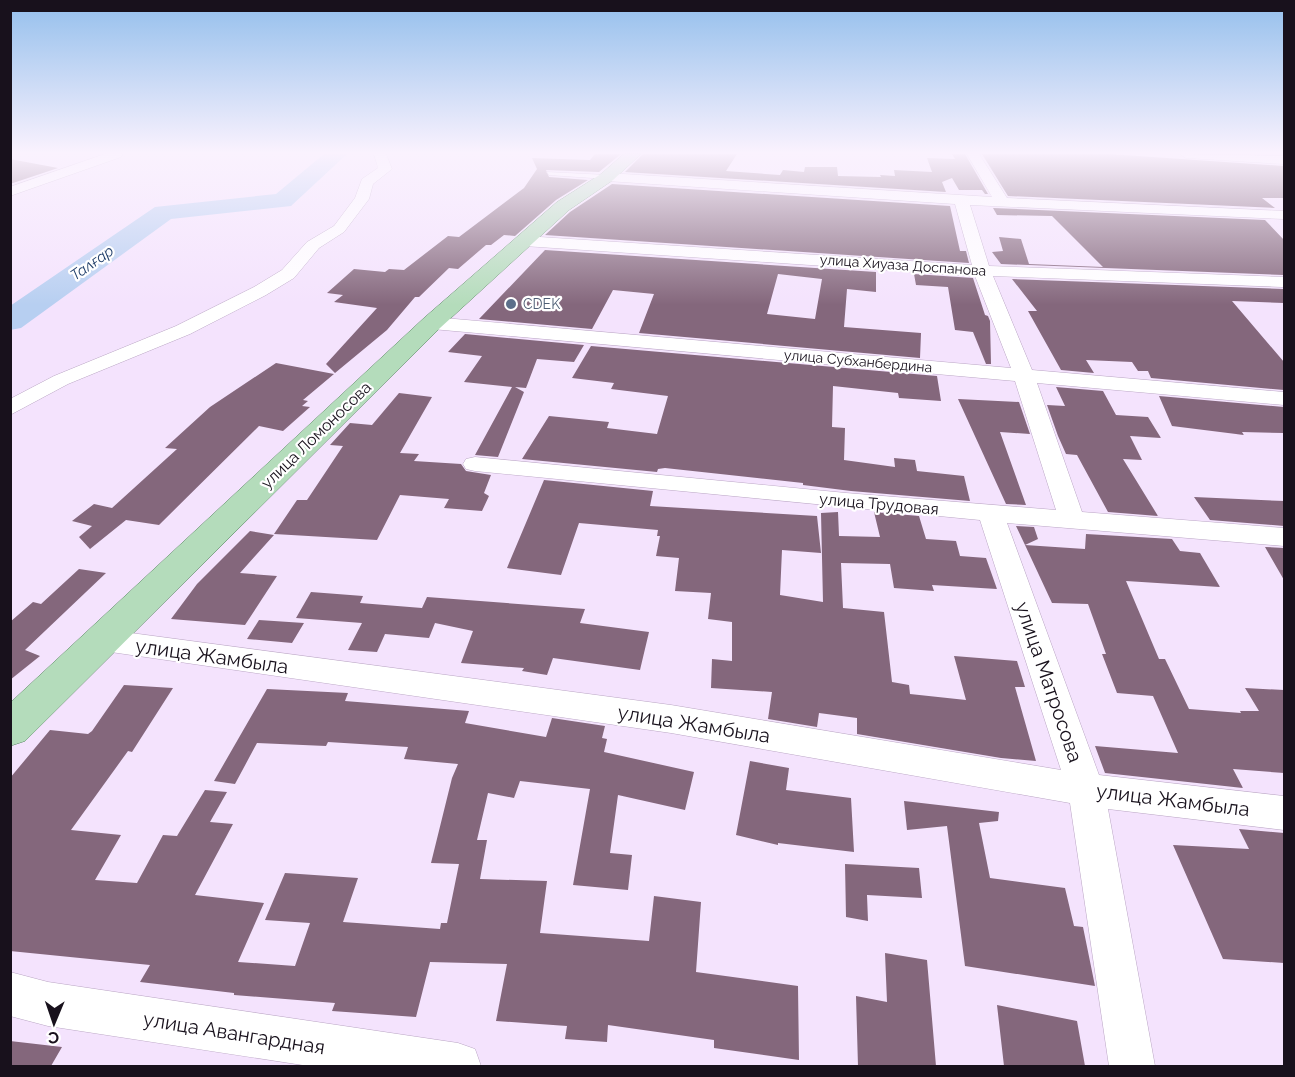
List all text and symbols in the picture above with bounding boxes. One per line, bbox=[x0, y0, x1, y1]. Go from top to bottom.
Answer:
water label: Талғар bbox=[67, 242, 117, 284]
street label: улица Хиуаза Доспанова bbox=[819, 251, 987, 279]
place label: CDEK bbox=[523, 296, 560, 312]
marker: CDEK bbox=[504, 297, 518, 311]
street label: улица Субханбердина bbox=[783, 347, 933, 375]
street label: улица Ломоносова bbox=[257, 378, 375, 492]
street label: улица Трудовая bbox=[818, 489, 940, 519]
street label: улица Матросова bbox=[1010, 599, 1088, 765]
street label: улица Жамбыла bbox=[134, 633, 290, 679]
street label: улица Жамбыла bbox=[616, 700, 772, 748]
street label: улица Жамбыла bbox=[1095, 779, 1251, 821]
north arrow bbox=[24, 993, 84, 1053]
street label: улица Авангардная bbox=[141, 1007, 327, 1059]
text: С bbox=[48, 1028, 59, 1047]

